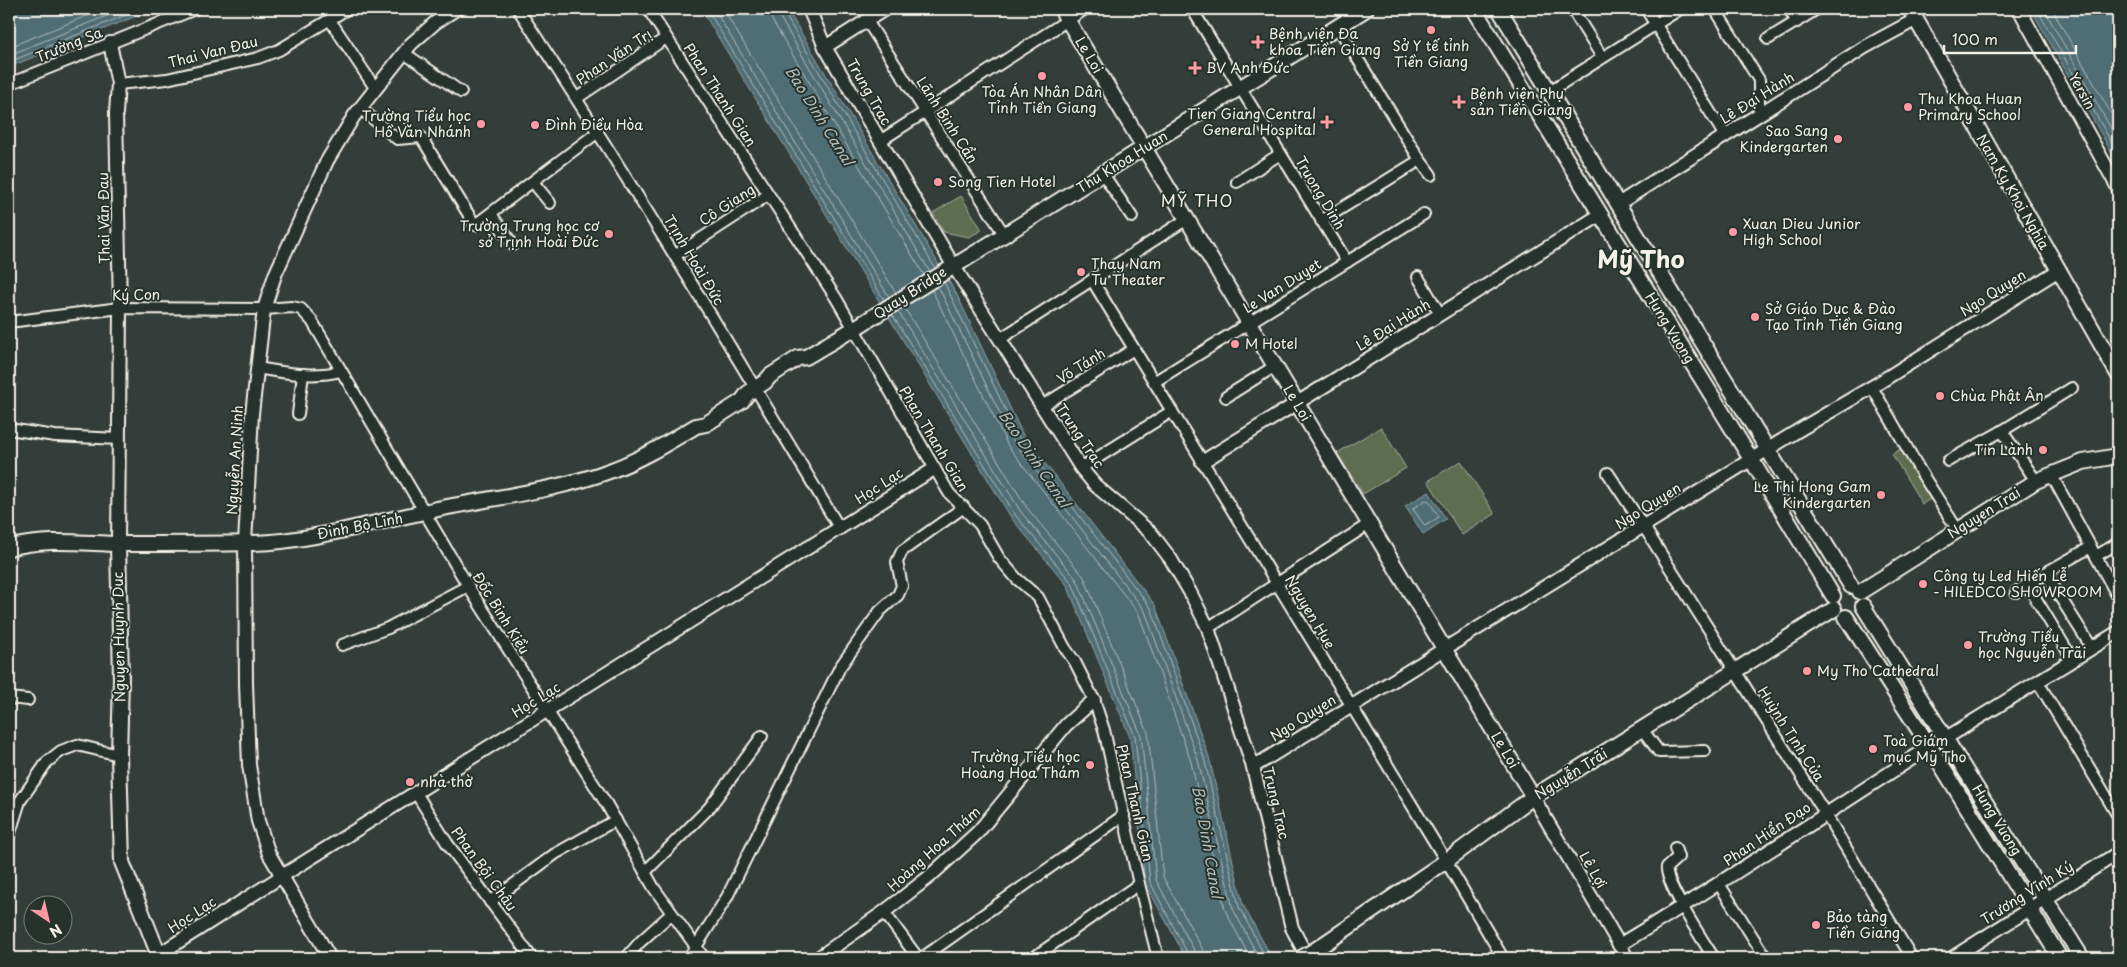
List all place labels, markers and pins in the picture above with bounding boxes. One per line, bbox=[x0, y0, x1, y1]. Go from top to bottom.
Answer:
place label: Bệnh viện Đa khoa Tiền Giang bbox=[1269, 23, 1381, 60]
marker: Sở Y tế tỉnh Tiền Giang bbox=[1425, 24, 1437, 36]
marker: Bệnh viện Đa khoa Tiền Giang bbox=[1251, 35, 1265, 49]
place label: Sở Y tế tỉnh Tiền Giang bbox=[1393, 35, 1469, 72]
place label: BV Anh Đức bbox=[1206, 57, 1290, 78]
marker: BV Anh Đức bbox=[1188, 61, 1202, 75]
marker: Tòa Án Nhân Dân Tỉnh Tiền Giang bbox=[1036, 70, 1048, 82]
place label: Tòa Án Nhân Dân Tỉnh Tiền Giang bbox=[981, 81, 1103, 118]
place label: Bệnh viện Phụ sản Tiền Giang bbox=[1470, 83, 1572, 120]
place label: Thu Khoa Huan Primary School bbox=[1918, 88, 2022, 125]
marker: Bệnh viện Phụ sản Tiền Giang bbox=[1452, 95, 1466, 109]
marker: Thu Khoa Huan Primary School bbox=[1902, 101, 1914, 113]
place label: Tien Giang Central General Hospital bbox=[1187, 103, 1316, 140]
place label: Trường Tiểu học Hồ Văn Nhánh bbox=[362, 105, 471, 142]
place label: Đình Điều Hòa bbox=[545, 114, 643, 135]
marker: Tien Giang Central General Hospital bbox=[1320, 115, 1334, 129]
marker: Trường Tiểu học Hồ Văn Nhánh bbox=[475, 118, 487, 130]
marker: Đình Điều Hòa bbox=[529, 119, 541, 131]
place label: Sao Sang Kindergarten bbox=[1740, 120, 1828, 157]
marker: Sao Sang Kindergarten bbox=[1832, 133, 1844, 145]
place label: Song Tien Hotel bbox=[948, 171, 1056, 192]
marker: Song Tien Hotel bbox=[932, 176, 944, 188]
place label: Xuan Dieu Junior High School bbox=[1743, 213, 1861, 250]
place label: Trường Trung học cơ sở Trịnh Hoài Đức bbox=[460, 215, 600, 252]
marker: Xuan Dieu Junior High School bbox=[1727, 226, 1739, 238]
marker: Trường Trung học cơ sở Trịnh Hoài Đức bbox=[603, 228, 615, 240]
place label: Thay Nam Tu Theater bbox=[1091, 253, 1165, 290]
marker: Thay Nam Tu Theater bbox=[1075, 266, 1087, 278]
place label: Sở Giáo Dục & Đào Tạo Tỉnh Tiền Giang bbox=[1765, 298, 1902, 335]
marker: Sở Giáo Dục & Đào Tạo Tỉnh Tiền Giang bbox=[1749, 311, 1761, 323]
place label: M Hotel bbox=[1245, 333, 1298, 354]
marker: M Hotel bbox=[1229, 338, 1241, 350]
place label: Chùa Phật Ân bbox=[1950, 385, 2044, 406]
marker: Chùa Phật Ân bbox=[1934, 390, 1946, 402]
place label: Tin Lành bbox=[1974, 439, 2033, 460]
marker: Tin Lành bbox=[2037, 444, 2049, 456]
place label: Le Thi Hong Gam Kindergarten bbox=[1753, 476, 1871, 513]
marker: Le Thi Hong Gam Kindergarten bbox=[1875, 489, 1887, 501]
place label: Công ty Led Hiến Lễ - HILEDCO SHOWROOM bbox=[1933, 565, 2102, 602]
marker: Công ty Led Hiến Lễ - HILEDCO SHOWROOM bbox=[1917, 578, 1929, 590]
place label: Trường Tiểu học Nguyễn Trãi bbox=[1978, 626, 2086, 663]
marker: Trường Tiểu học Nguyễn Trãi bbox=[1962, 639, 1974, 651]
place label: My Tho Cathedral bbox=[1817, 660, 1939, 681]
marker: My Tho Cathedral bbox=[1801, 665, 1813, 677]
place label: Toà Giám mục Mỹ Tho bbox=[1883, 730, 1967, 767]
marker: Toà Giám mục Mỹ Tho bbox=[1867, 743, 1879, 755]
place label: Trường Tiểu học Hoàng Hoa Thám bbox=[961, 746, 1080, 783]
marker: Trường Tiểu học Hoàng Hoa Thám bbox=[1084, 759, 1096, 771]
place label: nhà thờ bbox=[420, 771, 473, 792]
marker: nhà thờ bbox=[404, 776, 416, 788]
place label: Bảo tàng Tiền Giang bbox=[1826, 906, 1900, 943]
marker: Bảo tàng Tiền Giang bbox=[1810, 919, 1822, 931]

